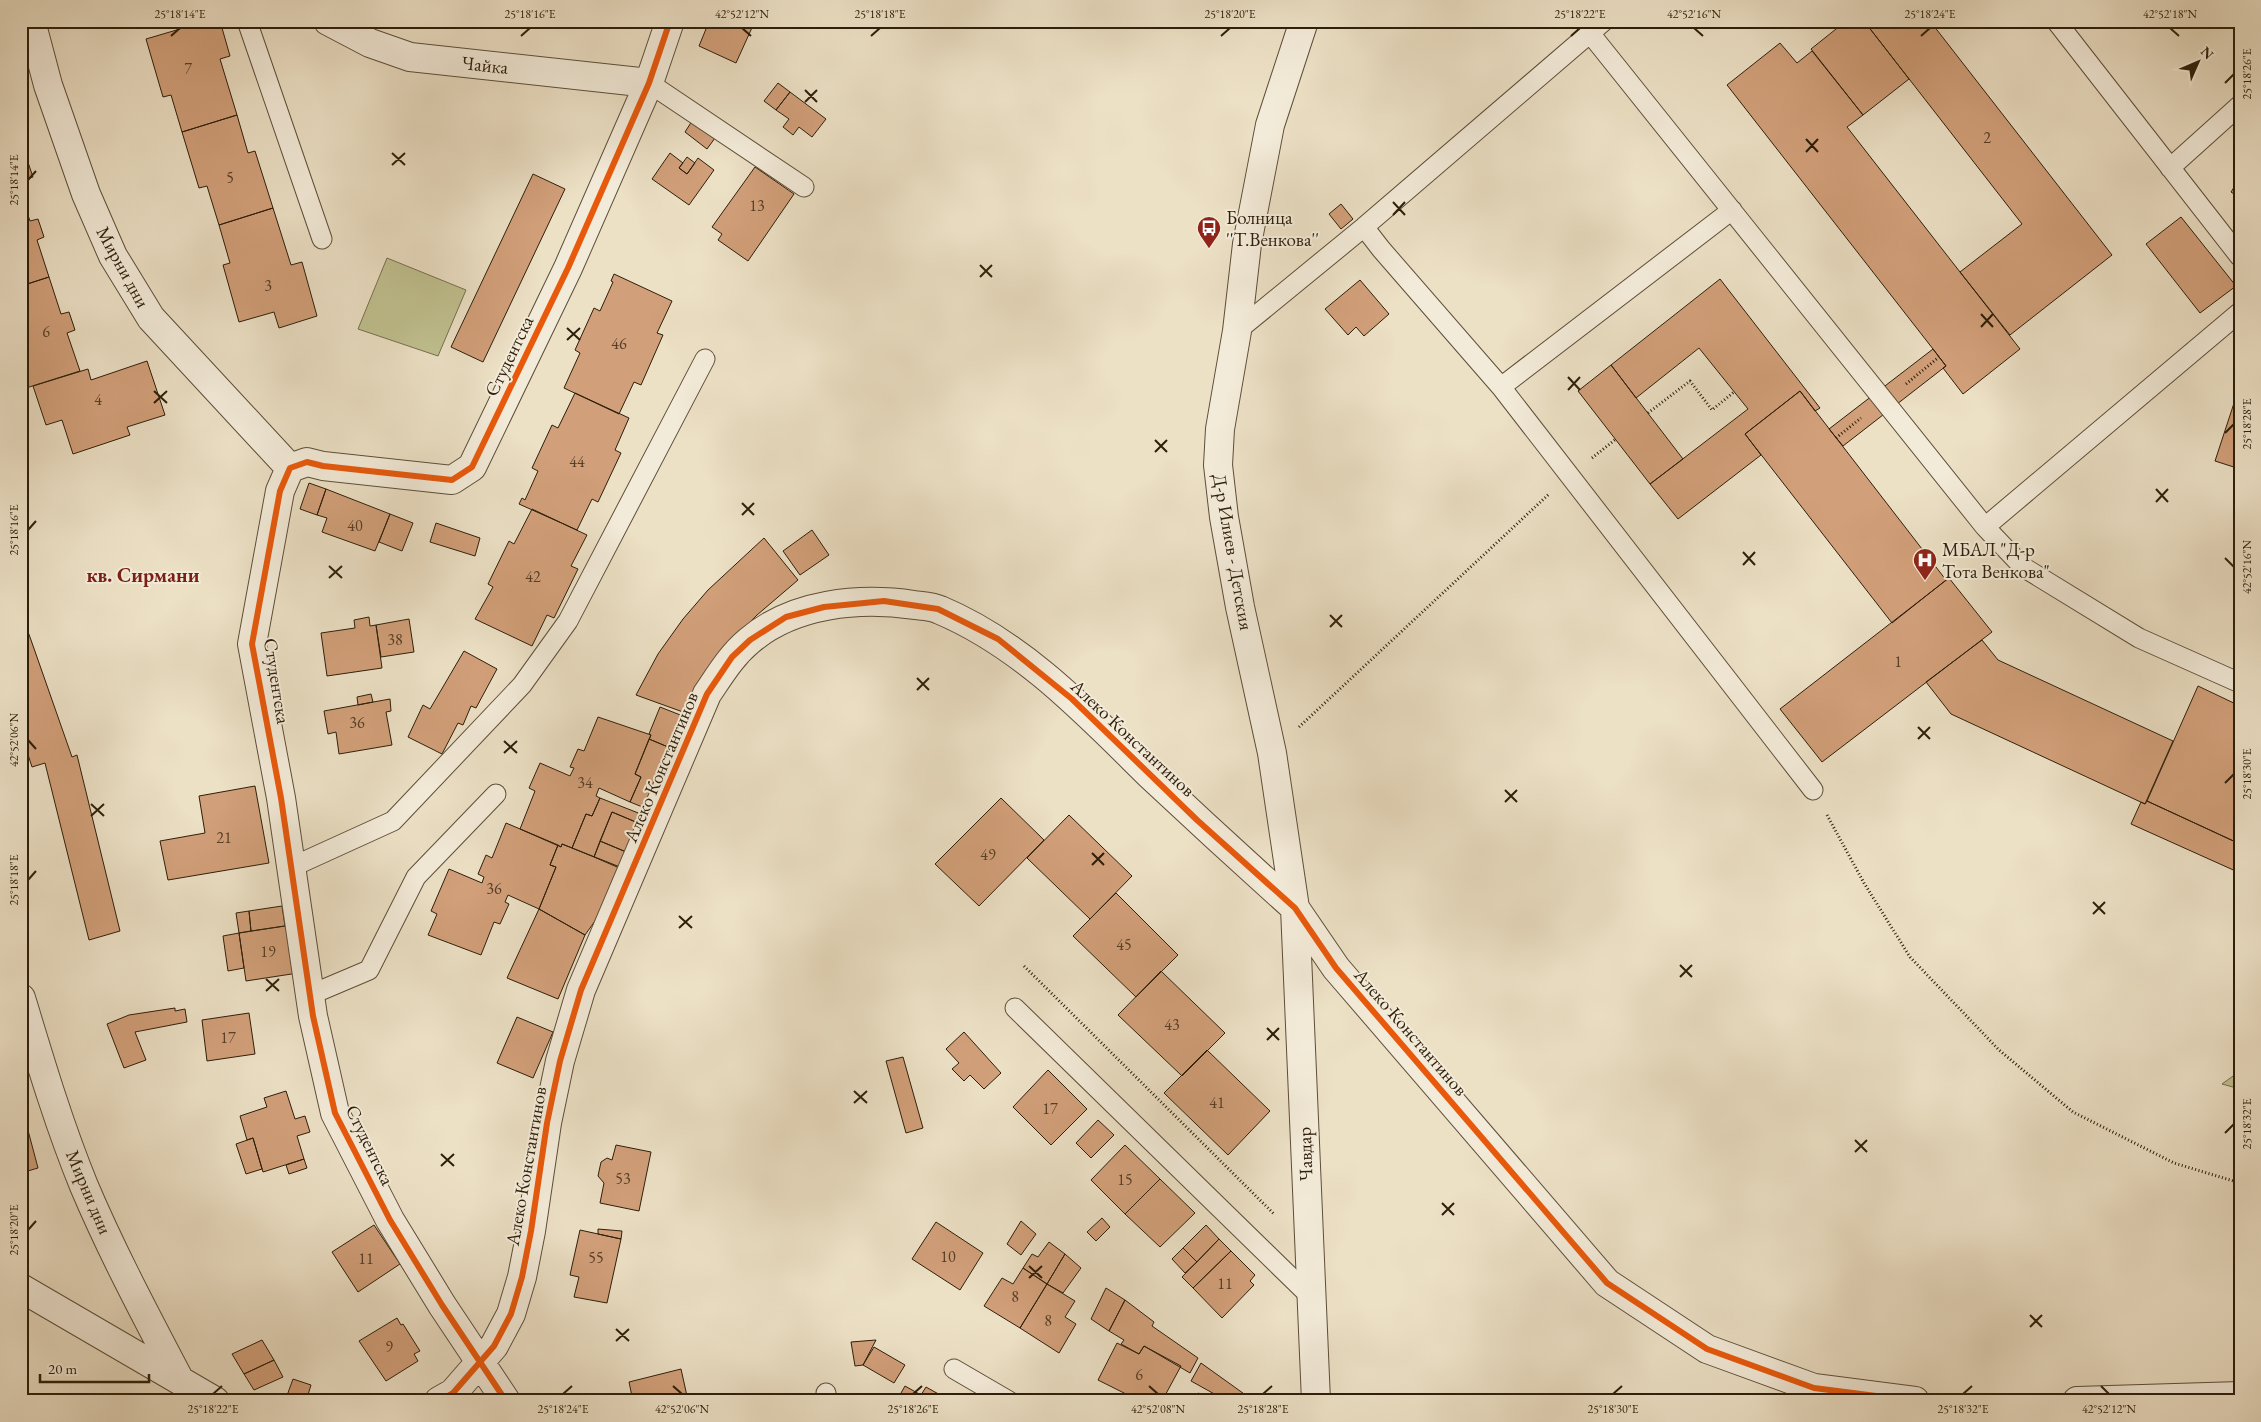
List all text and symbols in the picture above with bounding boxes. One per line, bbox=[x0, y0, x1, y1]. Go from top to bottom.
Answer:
text: 25°18'14"E bbox=[154, 6, 206, 22]
text: 25°18'16"E bbox=[504, 6, 556, 22]
text: 42°52'12"N bbox=[715, 6, 769, 22]
text: 25°18'18"E bbox=[854, 6, 906, 22]
text: 25°18'20"E bbox=[1204, 6, 1256, 22]
text: 25°18'22"E bbox=[1554, 6, 1606, 22]
text: 42°52'16"N bbox=[1667, 6, 1721, 22]
text: 25°18'24"E bbox=[1904, 6, 1956, 22]
text: 42°52'18"N bbox=[2143, 6, 2197, 22]
north arrow bbox=[2174, 38, 2224, 88]
text: N bbox=[2197, 42, 2218, 64]
text: 25°18'26"E bbox=[2239, 48, 2255, 100]
street label: Чайка bbox=[460, 50, 510, 80]
house number: 7 bbox=[184, 58, 192, 79]
house number: 2 bbox=[1983, 127, 1991, 148]
text: 25°18'14"E bbox=[6, 154, 22, 206]
house number: 5 bbox=[226, 167, 234, 188]
house number: 13 bbox=[749, 195, 765, 216]
place label: Болница ''Т.Венкова'' bbox=[1226, 205, 1319, 252]
bus stop icon: Болница ''Т.Венкова'' bbox=[1196, 215, 1222, 249]
street label: Мирни дни bbox=[90, 222, 156, 312]
house number: 3 bbox=[264, 275, 272, 296]
street label: Студентска bbox=[479, 311, 539, 400]
house number: 6 bbox=[42, 321, 50, 342]
house number: 46 bbox=[611, 333, 627, 354]
house number: 4 bbox=[94, 389, 102, 410]
text: 25°18'28"E bbox=[2239, 398, 2255, 450]
house number: 44 bbox=[569, 451, 585, 472]
street label: Д-р Илиев - Детския bbox=[1207, 472, 1259, 633]
text: 25°18'16"E bbox=[6, 504, 22, 556]
house number: 40 bbox=[347, 515, 363, 536]
place label: МБАЛ "Д-р Тота Венкова" bbox=[1942, 537, 2050, 584]
text: 42°52'16"N bbox=[2239, 540, 2255, 594]
hospital icon: МБАЛ "Д-р Тота Венкова" bbox=[1912, 547, 1938, 581]
district label: кв. Сирмани bbox=[87, 562, 200, 588]
house number: 42 bbox=[525, 566, 541, 587]
house number: 38 bbox=[387, 629, 403, 650]
street label: Студентска bbox=[258, 636, 296, 726]
house number: 1 bbox=[1894, 651, 1902, 672]
street label: Алеко Константинов bbox=[1065, 673, 1201, 802]
street label: Алеко Константинов bbox=[618, 688, 704, 847]
house number: 36 bbox=[349, 712, 365, 733]
text: 42°52'06"N bbox=[6, 713, 22, 767]
text: 25°18'30"E bbox=[2239, 748, 2255, 800]
house number: 34 bbox=[577, 772, 593, 793]
house number: 21 bbox=[216, 827, 232, 848]
house number: 49 bbox=[980, 844, 996, 865]
text: 25°18'18"E bbox=[6, 854, 22, 906]
house number: 36 bbox=[486, 878, 502, 899]
house number: 45 bbox=[1116, 934, 1132, 955]
house number: 19 bbox=[260, 941, 276, 962]
street label: Алеко Константинов bbox=[1348, 962, 1473, 1101]
house number: 43 bbox=[1164, 1014, 1180, 1035]
house number: 17 bbox=[220, 1027, 236, 1048]
street label: Алеко Константинов bbox=[500, 1084, 552, 1249]
house number: 41 bbox=[1209, 1092, 1225, 1113]
house number: 17 bbox=[1042, 1098, 1058, 1119]
text: 25°18'32"E bbox=[2239, 1098, 2255, 1150]
street label: Студентска bbox=[340, 1101, 400, 1190]
street label: Чавдар bbox=[1292, 1126, 1318, 1182]
street label: Мирни дни bbox=[60, 1146, 118, 1238]
house number: 53 bbox=[615, 1168, 631, 1189]
house number: 15 bbox=[1117, 1169, 1133, 1190]
text: 25°18'20"E bbox=[6, 1204, 22, 1256]
house number: 10 bbox=[940, 1246, 956, 1267]
house number: 55 bbox=[588, 1247, 604, 1268]
house number: 11 bbox=[358, 1248, 374, 1269]
house number: 11 bbox=[1217, 1273, 1233, 1294]
house number: 8 bbox=[1011, 1286, 1019, 1307]
house number: 8 bbox=[1044, 1310, 1052, 1331]
house number: 9 bbox=[385, 1336, 393, 1357]
scale bar bbox=[40, 1352, 149, 1384]
text: 20 m bbox=[48, 1359, 77, 1378]
house number: 6 bbox=[1135, 1364, 1143, 1385]
text: 25°18'22"E bbox=[187, 1401, 239, 1417]
text: 25°18'24"E bbox=[537, 1401, 589, 1417]
text: 42°52'06"N bbox=[655, 1401, 709, 1417]
text: 25°18'26"E bbox=[887, 1401, 939, 1417]
text: 42°52'08"N bbox=[1131, 1401, 1185, 1417]
text: 25°18'28"E bbox=[1237, 1401, 1289, 1417]
text: 25°18'30"E bbox=[1587, 1401, 1639, 1417]
text: 25°18'32"E bbox=[1937, 1401, 1989, 1417]
text: 42°52'12"N bbox=[2082, 1401, 2136, 1417]

